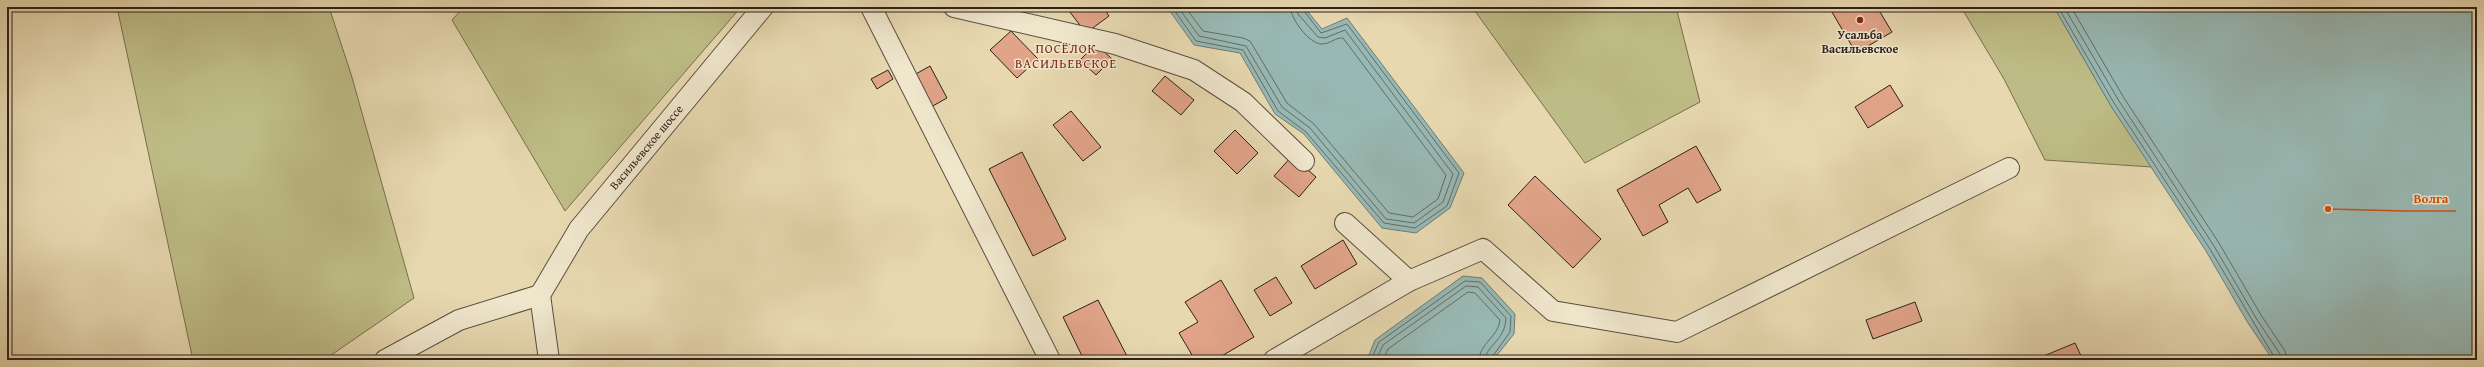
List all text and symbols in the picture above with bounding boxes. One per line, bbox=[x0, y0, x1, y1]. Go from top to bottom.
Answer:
marker: Усальба Васильевское bbox=[1855, 15, 1865, 25]
place label: Усальба Васильевское bbox=[1822, 26, 1898, 57]
district label: ПОСЁЛОК ВАСИЛЬЕВСКОЕ bbox=[1015, 39, 1117, 73]
street label: Васильевское шоссе bbox=[605, 101, 687, 193]
callout: Волга bbox=[2405, 186, 2456, 211]
text: Волга bbox=[2413, 189, 2449, 208]

